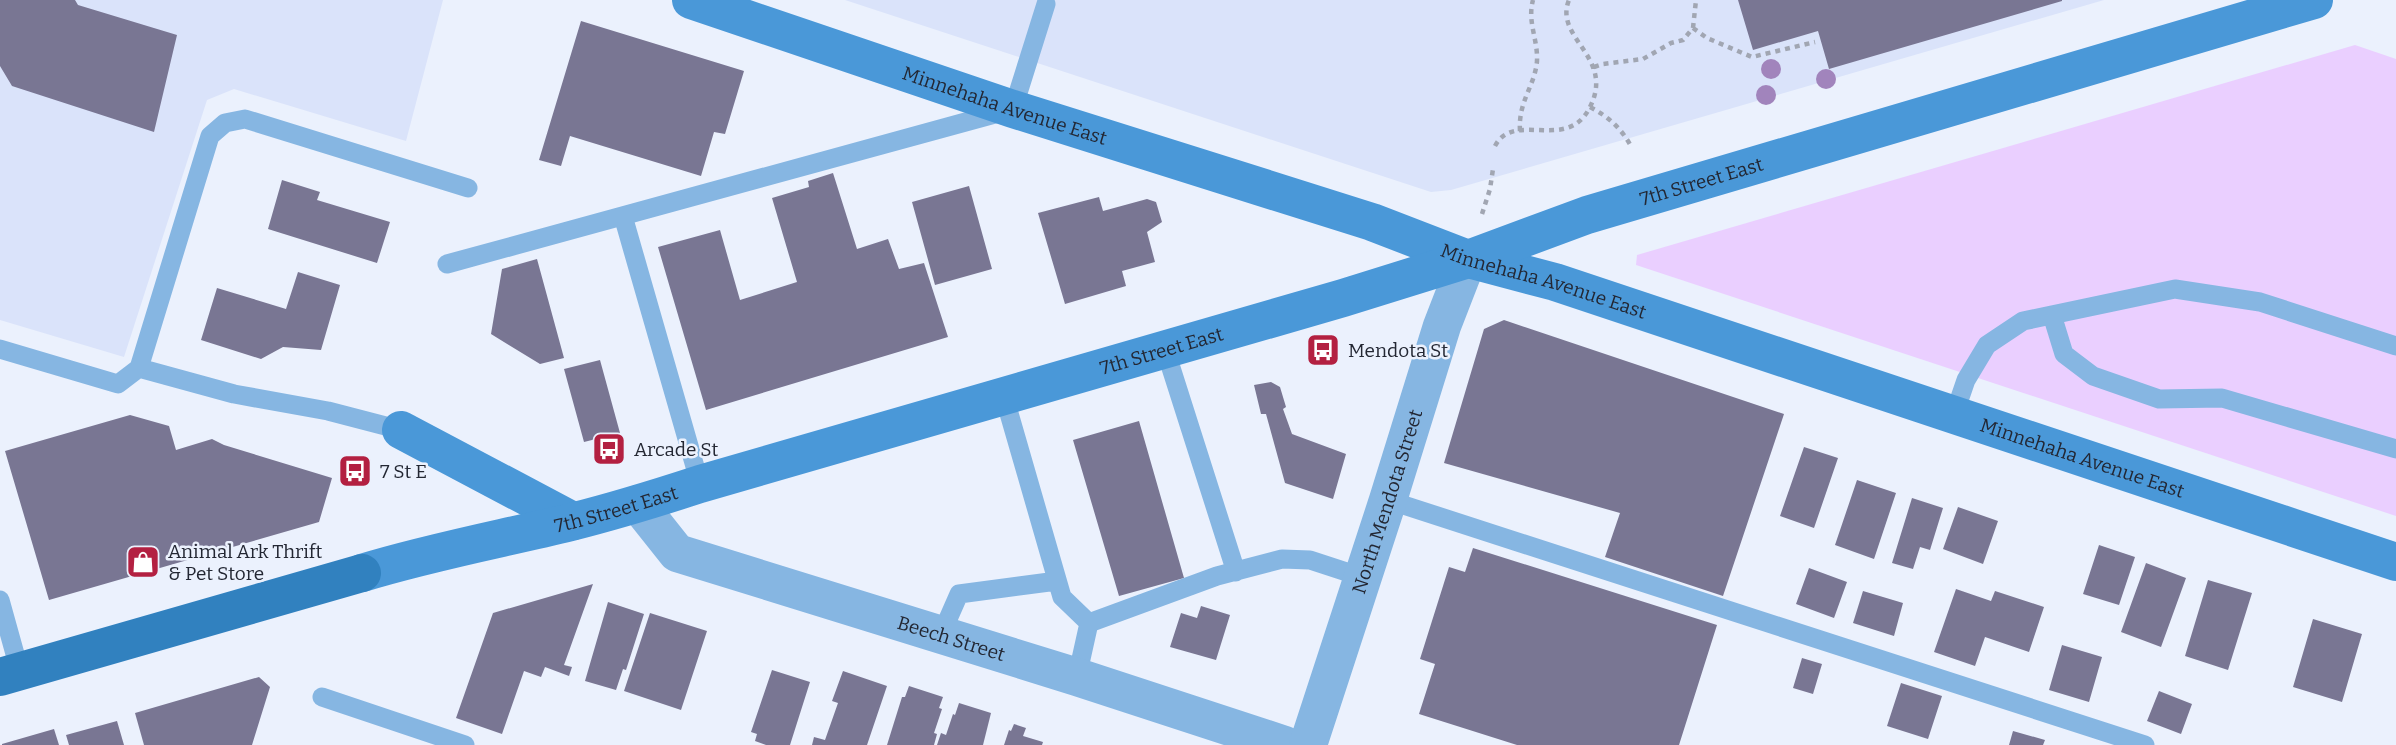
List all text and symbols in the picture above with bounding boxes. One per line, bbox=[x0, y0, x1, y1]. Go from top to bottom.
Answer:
street label: Minnehaha Avenue East bbox=[900, 61, 1110, 149]
street label: 7th Street East bbox=[1637, 152, 1766, 210]
street label: Minnehaha Avenue East bbox=[1438, 238, 1650, 323]
street label: 7th Street East bbox=[1097, 322, 1226, 379]
bus stop icon: Mendota St bbox=[1304, 331, 1342, 369]
place label: Mendota St bbox=[1348, 339, 1448, 362]
street label: North Mendota Street bbox=[1347, 406, 1427, 597]
street label: Minnehaha Avenue East bbox=[1977, 413, 2188, 502]
bus stop icon: Arcade St bbox=[590, 430, 628, 468]
place label: Arcade St bbox=[634, 438, 718, 461]
bus stop icon: 7 St E bbox=[336, 452, 374, 490]
place label: 7 St E bbox=[380, 460, 427, 483]
street label: 7th Street East bbox=[552, 480, 681, 537]
place label: Animal Ark Thrift & Pet Store bbox=[168, 540, 323, 585]
shop icon: Animal Ark Thrift & Pet Store bbox=[124, 543, 162, 581]
street label: Beech Street bbox=[895, 611, 1008, 666]

